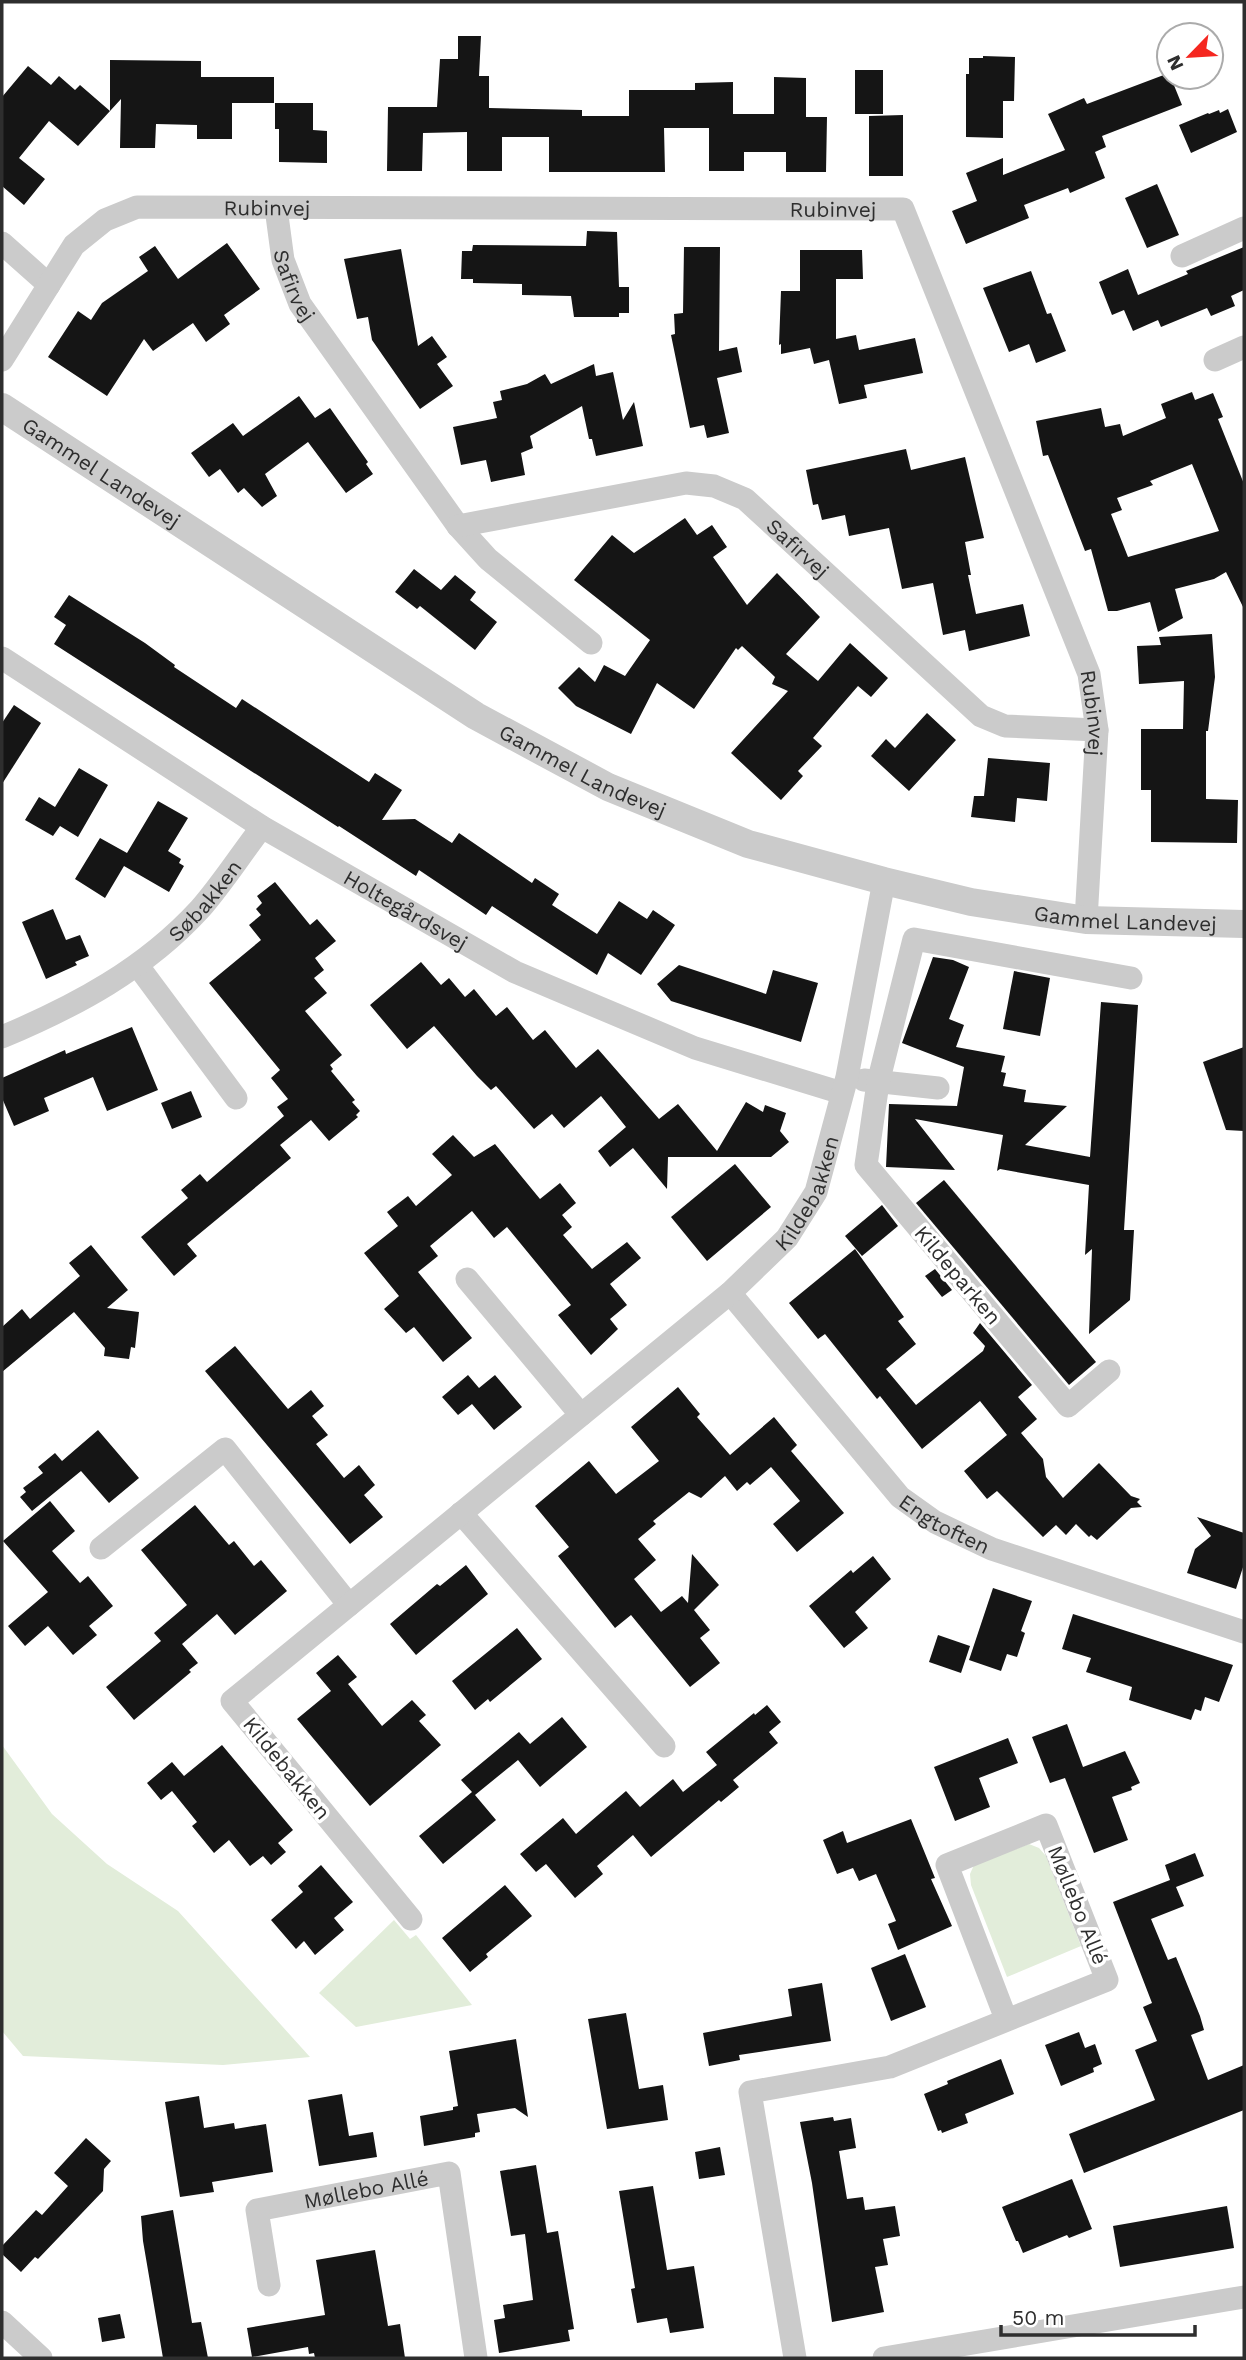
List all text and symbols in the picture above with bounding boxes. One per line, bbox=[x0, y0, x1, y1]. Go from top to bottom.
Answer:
north arrow bbox=[1155, 21, 1225, 91]
text: N bbox=[1162, 52, 1188, 74]
street label: Rubinvej bbox=[224, 195, 310, 220]
street label: Rubinvej bbox=[789, 196, 876, 221]
street label: Safirvej bbox=[269, 248, 321, 326]
street label: Gammel Landevej bbox=[18, 411, 185, 532]
street label: Safirvej bbox=[762, 513, 835, 583]
street label: Rubinvej bbox=[1076, 668, 1110, 757]
street label: Gammel Landevej bbox=[495, 719, 670, 822]
street label: Søbakken bbox=[163, 855, 246, 947]
street label: Holtegårdsvej bbox=[340, 864, 472, 955]
street label: Gammel Landevej bbox=[1032, 900, 1217, 936]
street label: Kildebakken bbox=[769, 1133, 843, 1256]
street label: Kildeparken bbox=[909, 1220, 1007, 1330]
street label: Engtoften bbox=[895, 1488, 994, 1559]
street label: Kildebakken bbox=[238, 1712, 336, 1824]
street label: Møllebo Allé bbox=[1043, 1842, 1113, 1968]
street label: Møllebo Allé bbox=[302, 2165, 430, 2213]
scale bar bbox=[1001, 2294, 1195, 2338]
text: 50 m bbox=[1012, 2305, 1064, 2330]

